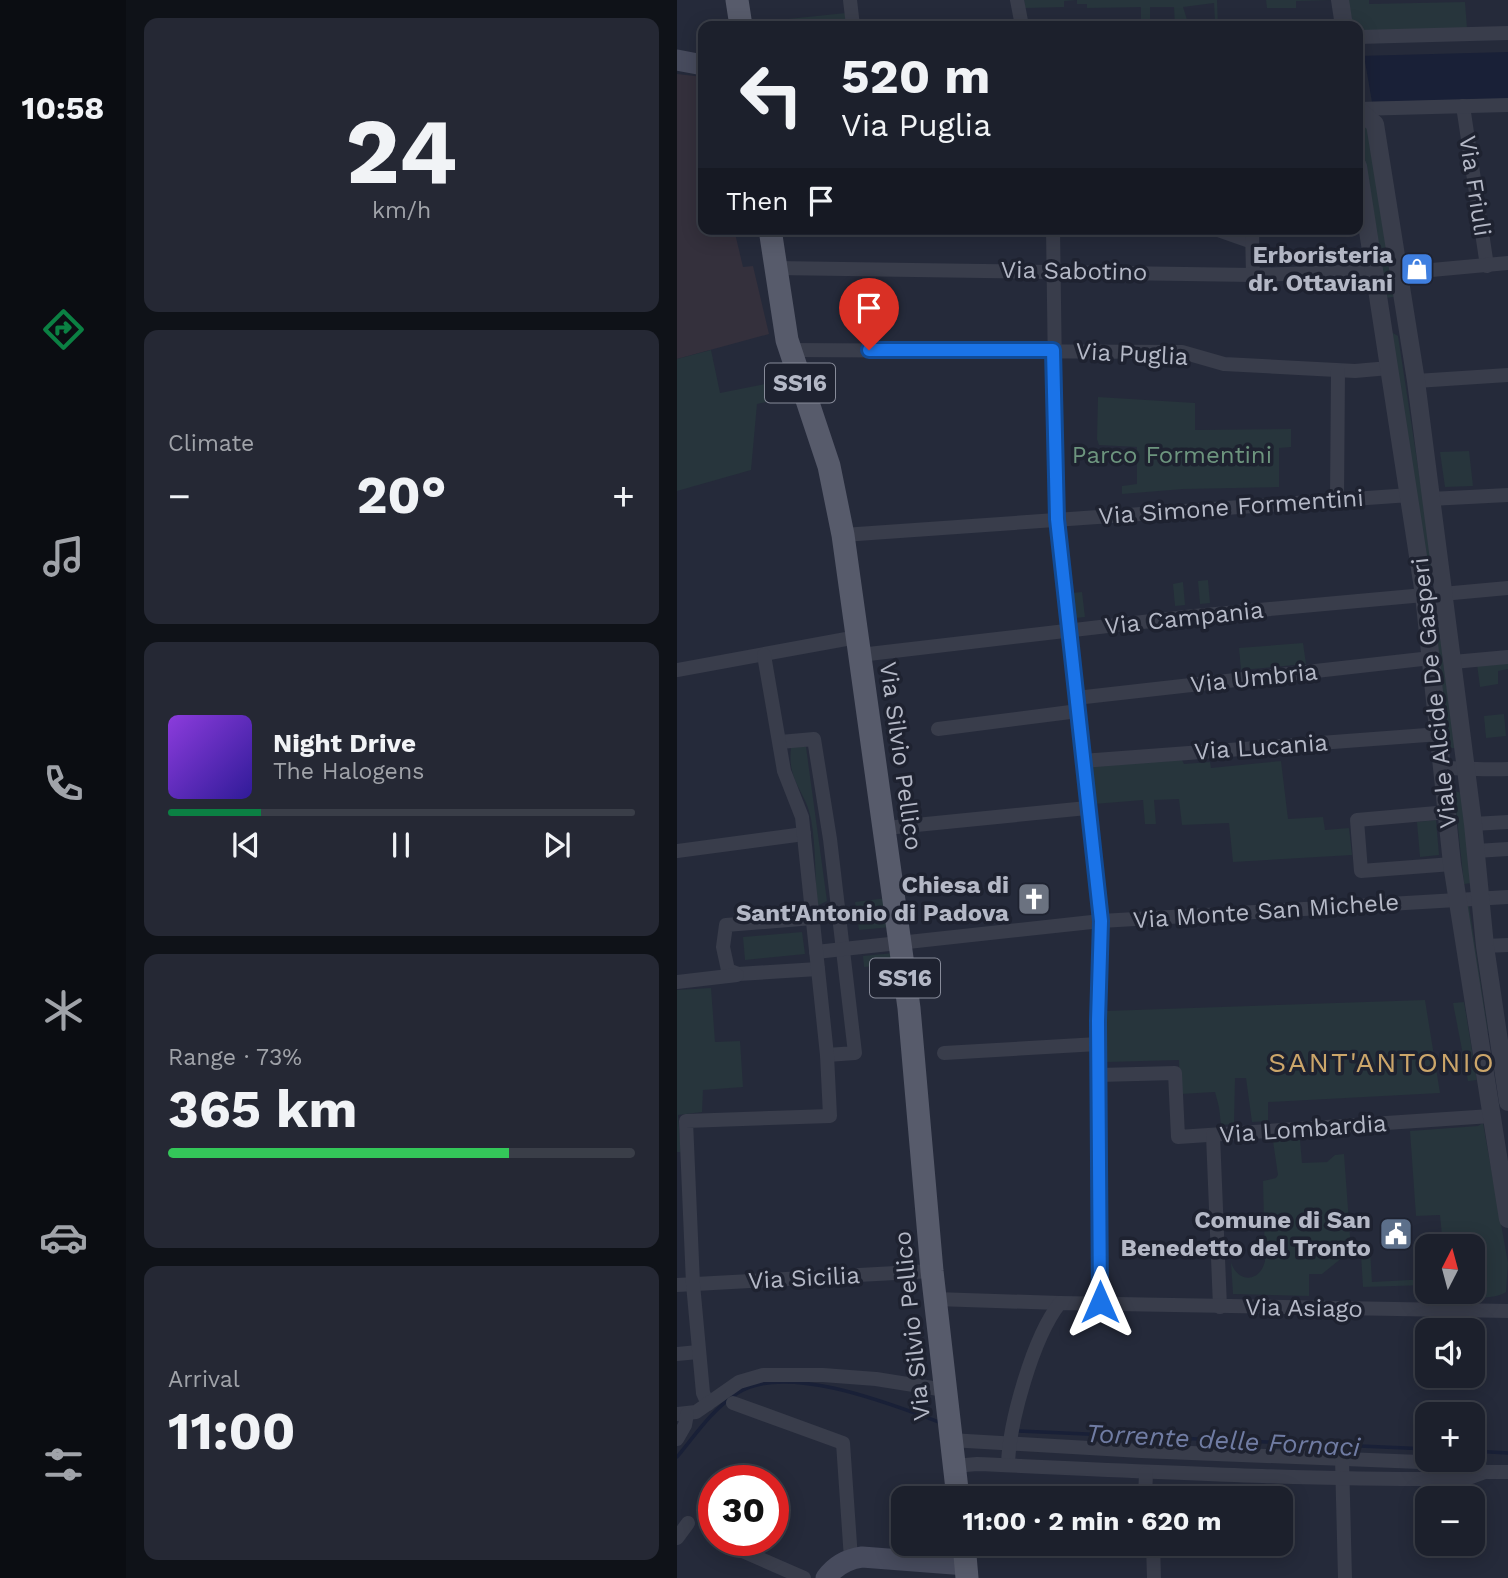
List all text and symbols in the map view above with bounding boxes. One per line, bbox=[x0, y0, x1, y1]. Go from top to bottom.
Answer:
text: 520 m bbox=[841, 47, 990, 105]
icon: left bbox=[726, 49, 817, 140]
text: 10:58 bbox=[22, 89, 104, 127]
text: 24 bbox=[346, 98, 457, 205]
text: Via Puglia bbox=[841, 106, 991, 144]
street label: Via Friuli bbox=[1453, 134, 1497, 238]
icon: arrive bbox=[802, 182, 840, 220]
text: Then bbox=[726, 186, 788, 216]
text: km/h bbox=[372, 197, 431, 224]
place label: Erboristeria dr. Ottaviani bbox=[1248, 241, 1393, 297]
shop icon: Erboristeria dr. Ottaviani bbox=[1398, 250, 1436, 288]
street label: Via Sabotino bbox=[1000, 256, 1148, 286]
pin bbox=[839, 278, 899, 350]
icon: arrive bbox=[850, 289, 888, 327]
icon: directions bbox=[39, 305, 88, 354]
street label: Via Puglia bbox=[1075, 337, 1189, 371]
road number: SS16 bbox=[765, 364, 835, 402]
text: Climate bbox=[168, 430, 254, 457]
park label: Parco Formentini bbox=[1072, 441, 1272, 469]
text: 20° bbox=[356, 465, 447, 526]
text: − bbox=[168, 474, 191, 518]
text: + bbox=[612, 474, 635, 518]
street label: Via Simone Formentini bbox=[1098, 484, 1364, 530]
icon: music bbox=[39, 532, 88, 581]
street label: Viale Alcide De Gasperi bbox=[1406, 556, 1462, 830]
street label: Via Campania bbox=[1103, 596, 1265, 640]
street label: Via Umbria bbox=[1189, 657, 1319, 699]
street label: Via Silvio Pellico bbox=[874, 660, 928, 852]
text: Night Drive bbox=[273, 728, 416, 758]
street label: Via Lucania bbox=[1193, 728, 1329, 766]
text: The Halogens bbox=[273, 758, 424, 785]
icon: phone bbox=[39, 759, 88, 808]
icon: previous bbox=[227, 826, 265, 864]
icon: pause bbox=[382, 826, 420, 864]
icon: next bbox=[538, 826, 576, 864]
place label: Chiesa di Sant'Antonio di Padova bbox=[736, 871, 1009, 927]
church icon: Chiesa di Sant'Antonio di Padova bbox=[1015, 880, 1053, 918]
street label: Via Monte San Michele bbox=[1132, 888, 1400, 934]
road number: SS16 bbox=[870, 959, 940, 998]
icon: climate bbox=[39, 986, 88, 1035]
text: Range · 73% bbox=[168, 1044, 302, 1071]
district label: SANT'ANTONIO bbox=[1268, 1046, 1496, 1079]
text: 365 km bbox=[168, 1079, 357, 1140]
street label: Via Lombardia bbox=[1218, 1109, 1388, 1149]
place label: Comune di San Benedetto del Tronto bbox=[1121, 1206, 1371, 1262]
icon: car bbox=[39, 1213, 88, 1262]
public building icon: Comune di San Benedetto del Tronto bbox=[1377, 1215, 1415, 1253]
street label: Via Silvio Pellico bbox=[888, 1230, 936, 1422]
north arrow bbox=[1415, 1234, 1485, 1304]
map controls bbox=[1415, 1234, 1485, 1556]
street label: Via Sicilia bbox=[747, 1261, 861, 1295]
position arrow bbox=[1063, 1265, 1137, 1339]
street label: Via Asiago bbox=[1245, 1293, 1363, 1323]
button: sound bbox=[1415, 1318, 1485, 1388]
text: Arrival bbox=[168, 1366, 240, 1393]
text: 11:00 bbox=[168, 1401, 296, 1462]
button: + bbox=[1415, 1402, 1485, 1472]
water label: Torrente delle Fornaci bbox=[1085, 1418, 1362, 1462]
icon: filters bbox=[39, 1440, 88, 1489]
speed limit sign: 30 bbox=[698, 1465, 789, 1556]
button: − bbox=[1415, 1486, 1485, 1556]
text: 11:00 · 2 min · 620 m bbox=[963, 1506, 1222, 1536]

